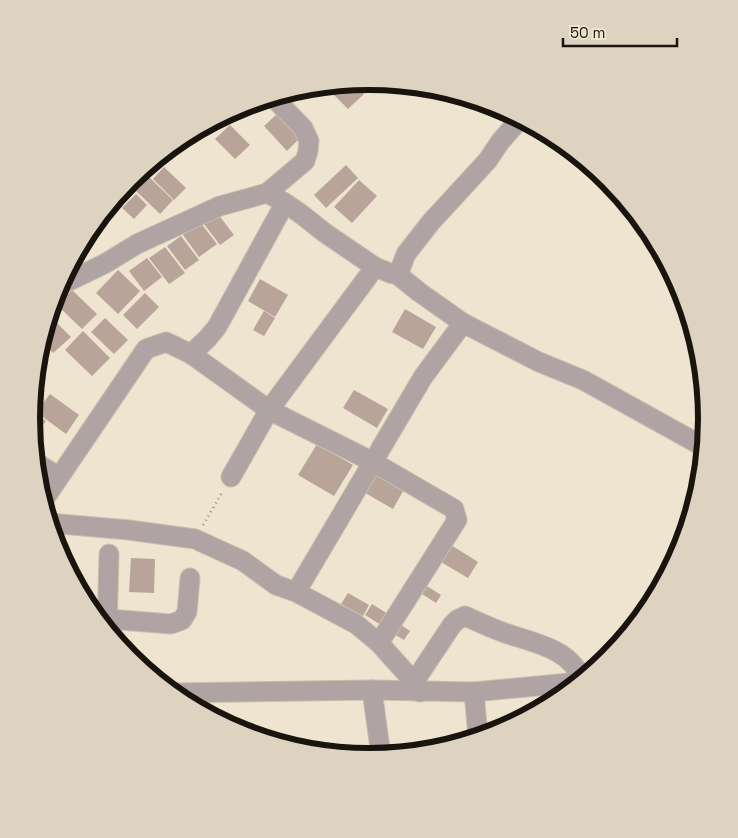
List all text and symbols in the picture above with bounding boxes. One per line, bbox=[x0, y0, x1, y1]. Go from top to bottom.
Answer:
scale bar bbox=[563, 15, 677, 47]
text: 50 m bbox=[570, 23, 605, 42]

